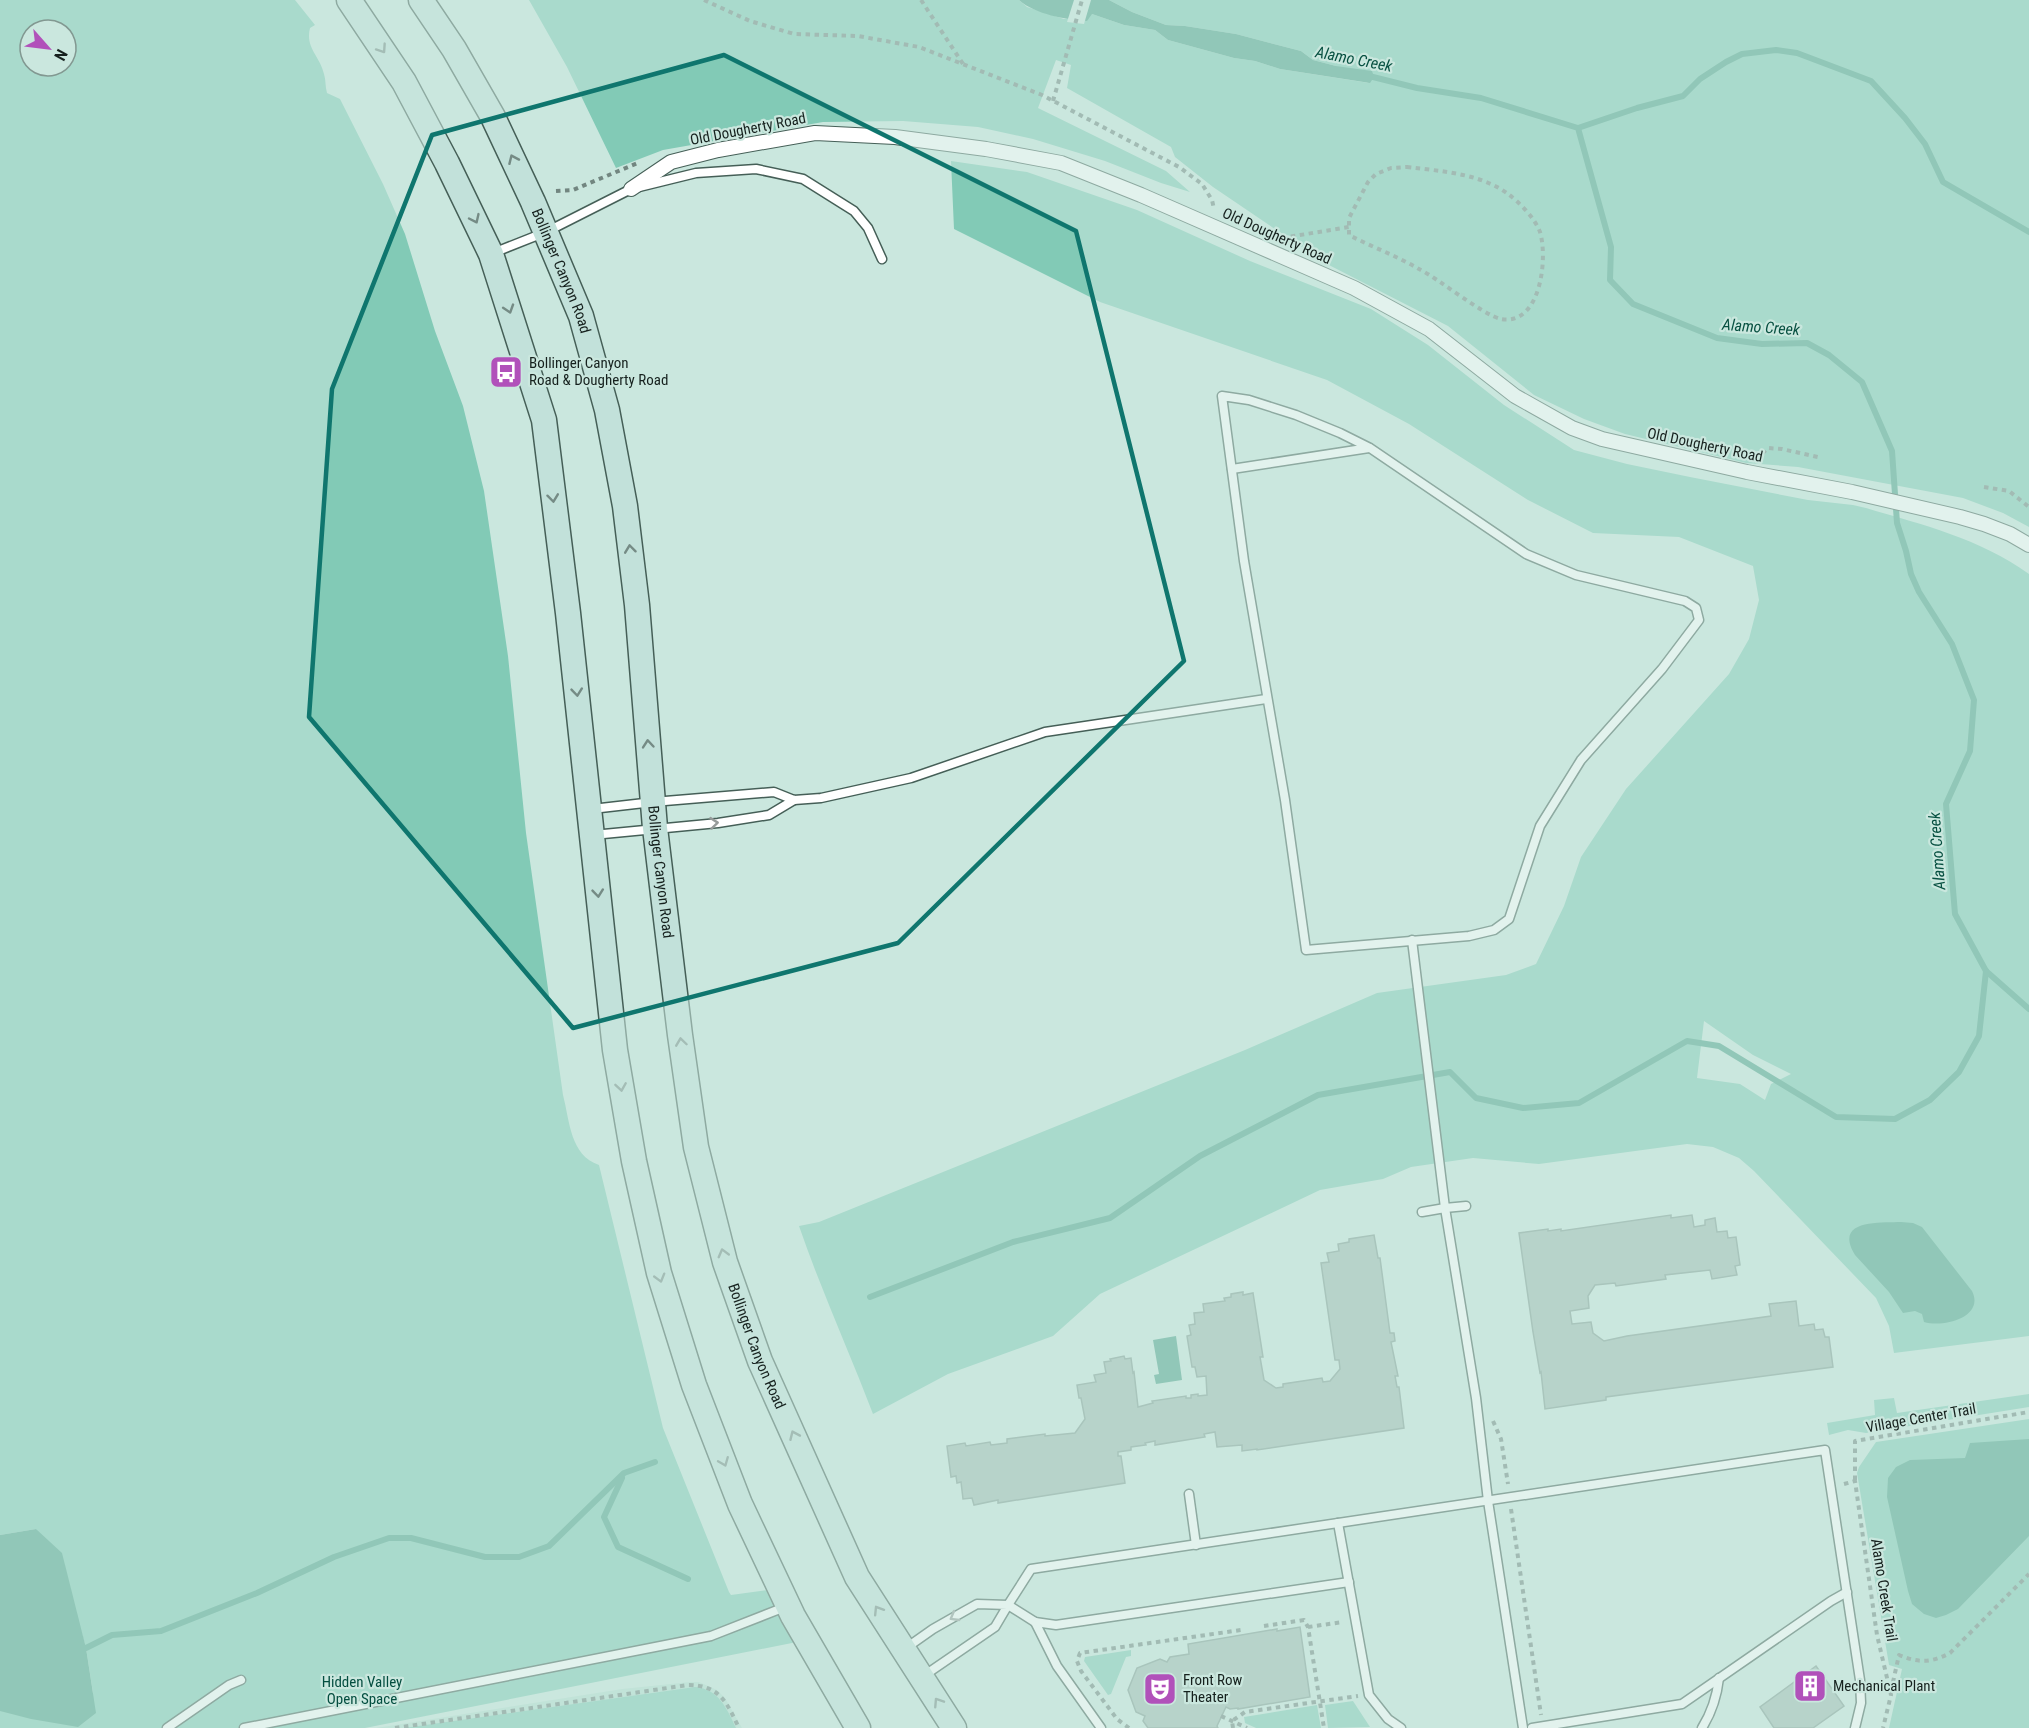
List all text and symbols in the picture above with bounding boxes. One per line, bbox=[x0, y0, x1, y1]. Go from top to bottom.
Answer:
north arrow bbox=[18, 18, 78, 78]
one-way arrow bbox=[374, 42, 385, 53]
water label: Alamo Creek bbox=[1313, 42, 1395, 76]
text: N bbox=[50, 46, 71, 64]
street label: Old Dougherty Road bbox=[689, 109, 807, 149]
one-way arrow bbox=[509, 155, 521, 166]
street label: Old Dougherty Road bbox=[1220, 204, 1334, 268]
street label: Bollinger Canyon Road bbox=[528, 206, 594, 335]
one-way arrow bbox=[468, 213, 480, 224]
one-way arrow bbox=[502, 303, 514, 314]
water label: Alamo Creek bbox=[1720, 315, 1802, 339]
bus stop icon: Bollinger Canyon Road & Dougherty Road bbox=[488, 354, 524, 390]
place label: Bollinger Canyon Road & Dougherty Road bbox=[529, 354, 668, 389]
street label: Old Dougherty Road bbox=[1646, 424, 1764, 466]
one-way arrow bbox=[546, 494, 559, 503]
one-way arrow bbox=[624, 545, 637, 554]
one-way arrow bbox=[570, 687, 583, 696]
one-way arrow bbox=[642, 739, 655, 748]
street label: Bollinger Canyon Road bbox=[644, 805, 677, 939]
water label: Alamo Creek bbox=[1925, 810, 1949, 892]
one-way arrow bbox=[709, 817, 718, 830]
one-way arrow bbox=[592, 889, 604, 898]
one-way arrow bbox=[675, 1037, 687, 1046]
one-way arrow bbox=[615, 1082, 627, 1091]
one-way arrow bbox=[718, 1248, 731, 1258]
one-way arrow bbox=[653, 1273, 666, 1283]
street label: Bollinger Canyon Road bbox=[724, 1281, 789, 1412]
street label: Village Center Trail bbox=[1865, 1399, 1977, 1437]
one-way arrow bbox=[789, 1430, 801, 1441]
one-way arrow bbox=[717, 1456, 729, 1467]
street label: Alamo Creek Trail bbox=[1867, 1537, 1901, 1643]
one-way arrow bbox=[873, 1606, 885, 1616]
one-way arrow bbox=[949, 1610, 960, 1622]
building icon: Mechanical Plant bbox=[1792, 1668, 1828, 1704]
theatre icon: Front Row Theater bbox=[1142, 1671, 1178, 1707]
place label: Front Row Theater bbox=[1183, 1671, 1243, 1706]
park label: Hidden Valley Open Space bbox=[322, 1673, 402, 1708]
place label: Mechanical Plant bbox=[1833, 1677, 1935, 1695]
one-way arrow bbox=[934, 1698, 945, 1709]

